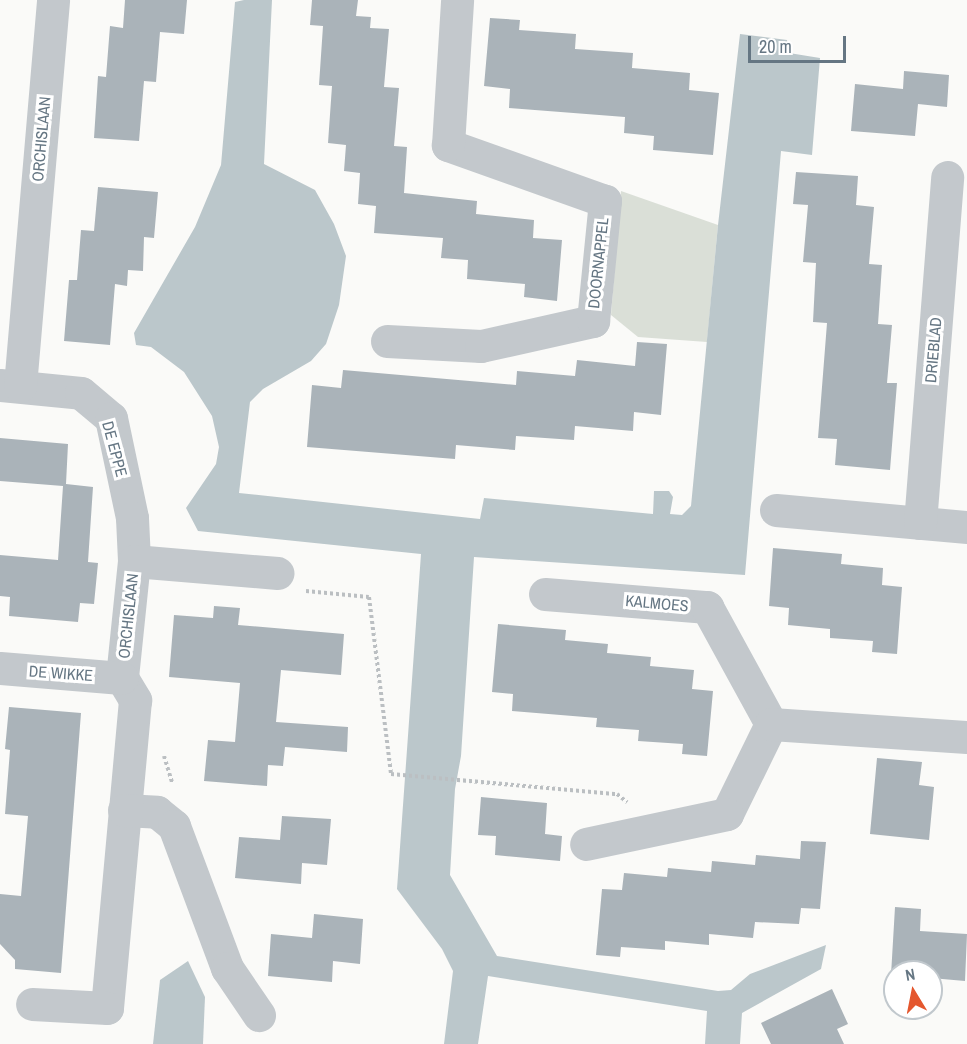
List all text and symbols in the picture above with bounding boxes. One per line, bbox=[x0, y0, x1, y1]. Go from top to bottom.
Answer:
scale bar bbox=[751, 24, 848, 62]
text: 20 m bbox=[759, 34, 792, 59]
street label: ORCHISLAAN bbox=[28, 96, 54, 182]
street label: DOORNAPPEL bbox=[584, 217, 612, 309]
street label: DRIEBLAD bbox=[921, 316, 945, 384]
street label: DE EPPE bbox=[98, 419, 132, 479]
street label: ORCHISLAAN bbox=[114, 573, 142, 659]
street label: KALMOES bbox=[625, 591, 689, 615]
street label: DE WIKKE bbox=[28, 661, 94, 685]
north arrow bbox=[883, 960, 943, 1020]
text: N bbox=[904, 963, 917, 986]

